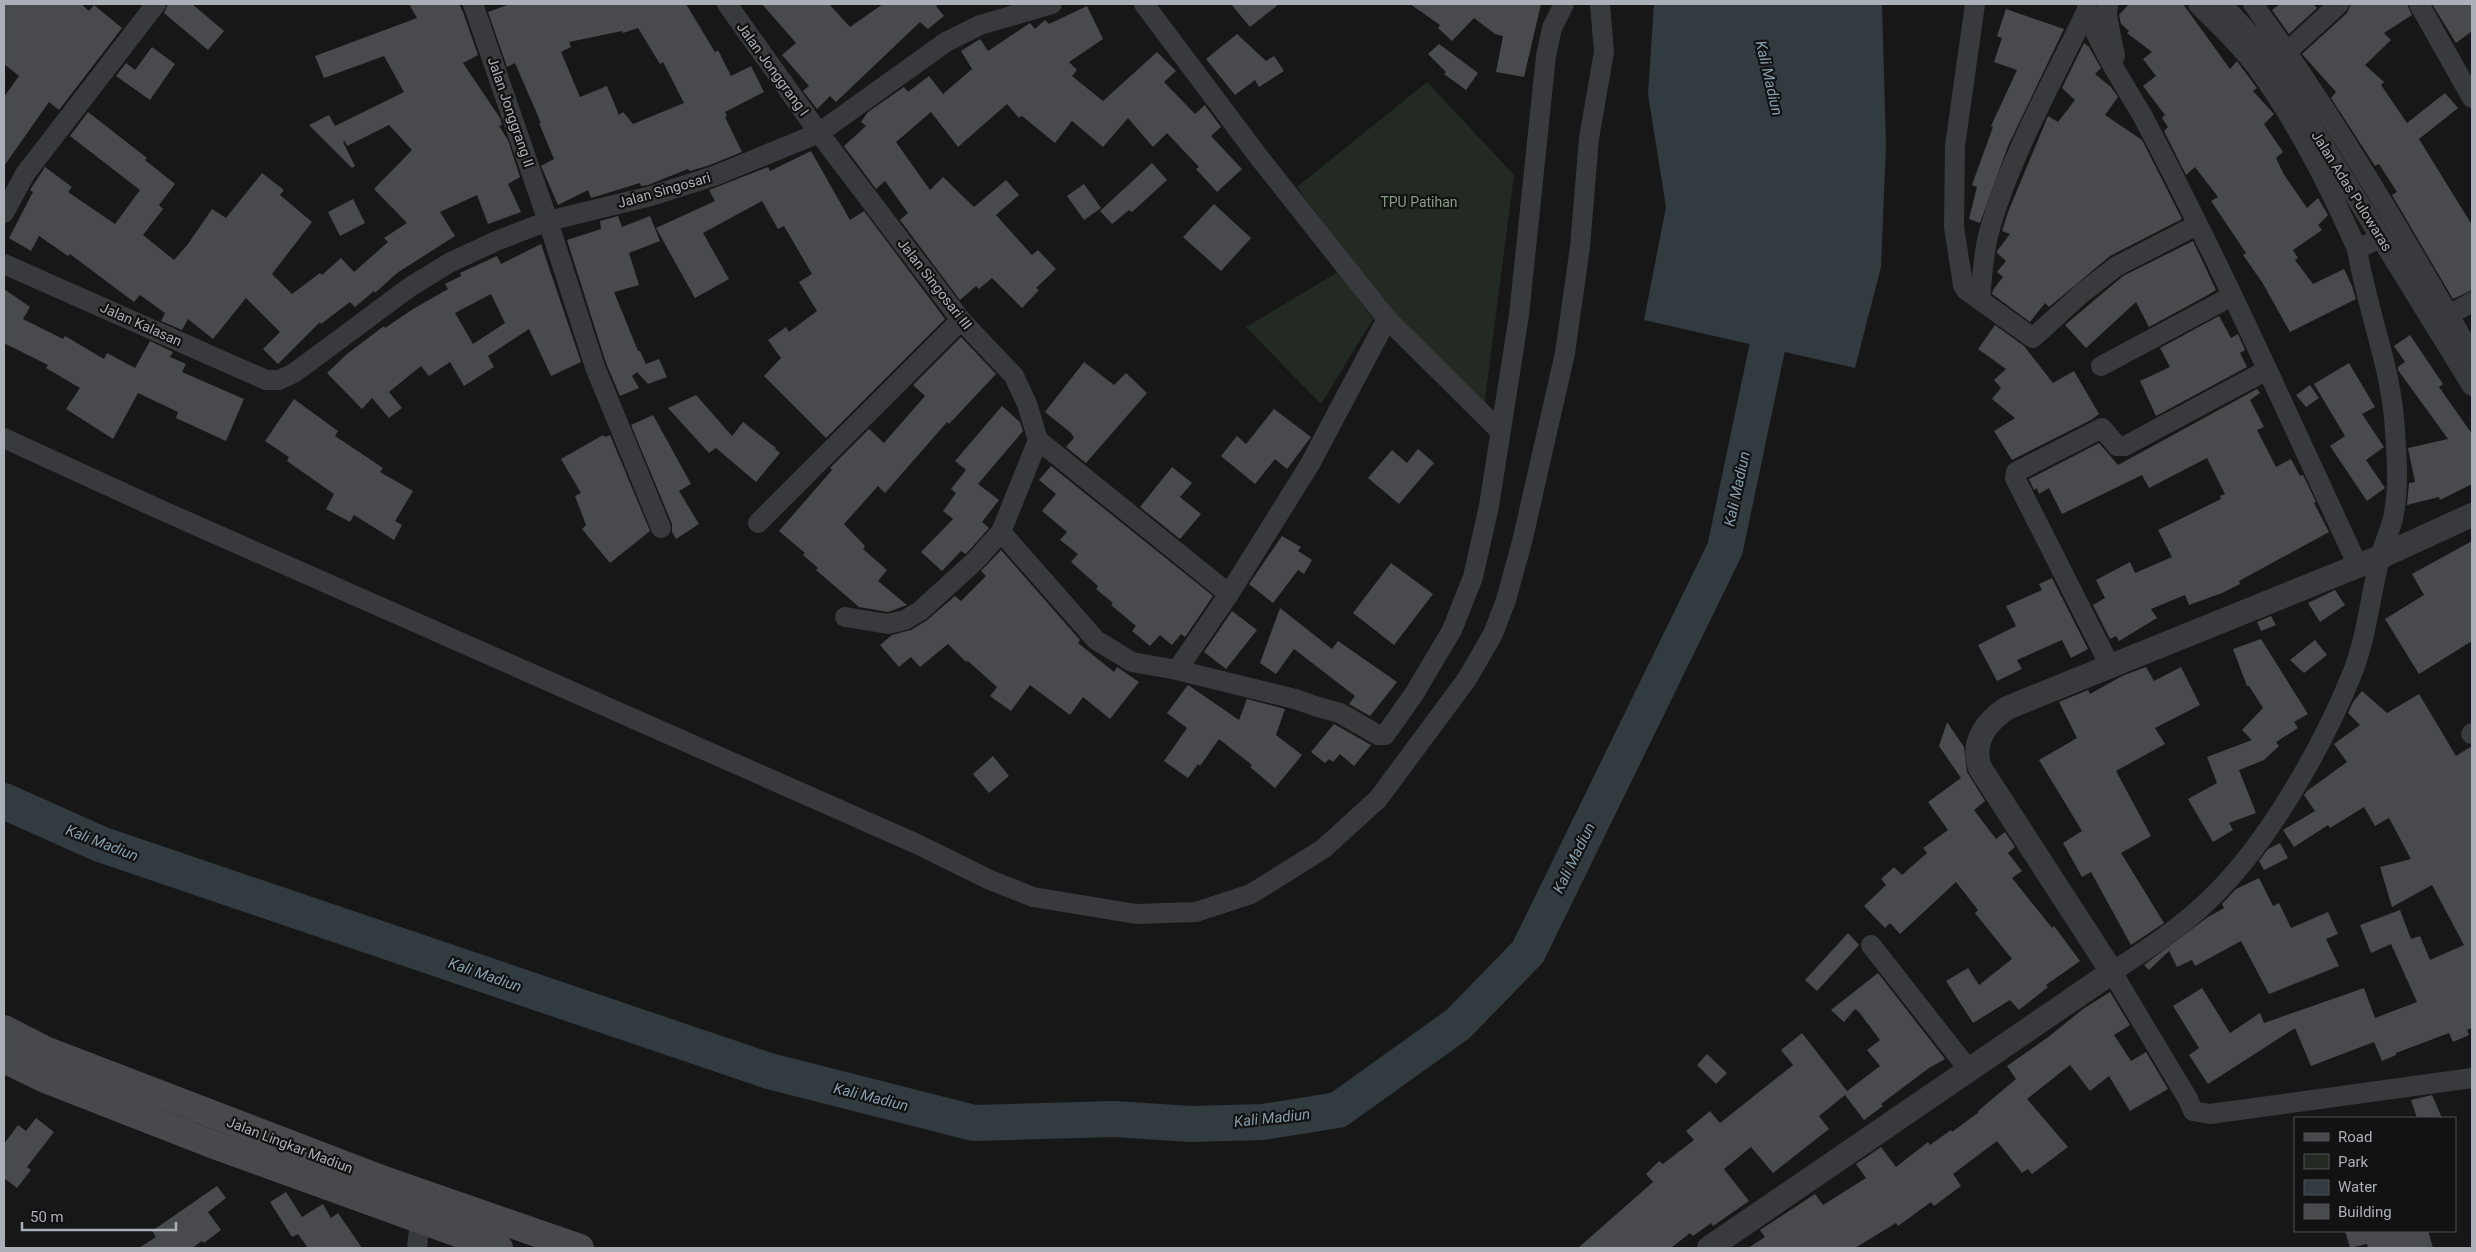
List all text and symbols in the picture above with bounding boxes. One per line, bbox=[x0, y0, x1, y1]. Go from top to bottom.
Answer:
street label: Jalan Jonggrang I bbox=[734, 19, 812, 119]
water label: Kali Madiun bbox=[1752, 39, 1786, 117]
street label: Jalan Jonggrang II bbox=[485, 55, 537, 169]
street label: Jalan Adas Pulowaras bbox=[2309, 128, 2395, 254]
street label: Jalan Singosari bbox=[616, 169, 712, 211]
park label: TPU Patihan bbox=[1380, 194, 1458, 210]
street label: Jalan Singosari III bbox=[895, 235, 975, 333]
street label: Jalan Kalasan bbox=[98, 299, 184, 349]
water label: Kali Madiun bbox=[1720, 450, 1754, 528]
water label: Kali Madiun bbox=[1549, 820, 1599, 896]
water label: Kali Madiun bbox=[63, 821, 141, 865]
water label: Kali Madiun bbox=[446, 954, 524, 996]
water label: Kali Madiun bbox=[832, 1079, 910, 1115]
water label: Kali Madiun bbox=[1233, 1105, 1311, 1131]
street label: Jalan Lingkar Madiun bbox=[225, 1114, 355, 1176]
legend bbox=[2294, 1117, 2456, 1232]
text: Road bbox=[2338, 1128, 2372, 1146]
text: Park bbox=[2338, 1153, 2369, 1171]
text: Water bbox=[2338, 1178, 2377, 1196]
scale bar bbox=[22, 1200, 176, 1232]
text: Building bbox=[2338, 1203, 2392, 1221]
text: 50 m bbox=[30, 1208, 64, 1226]

